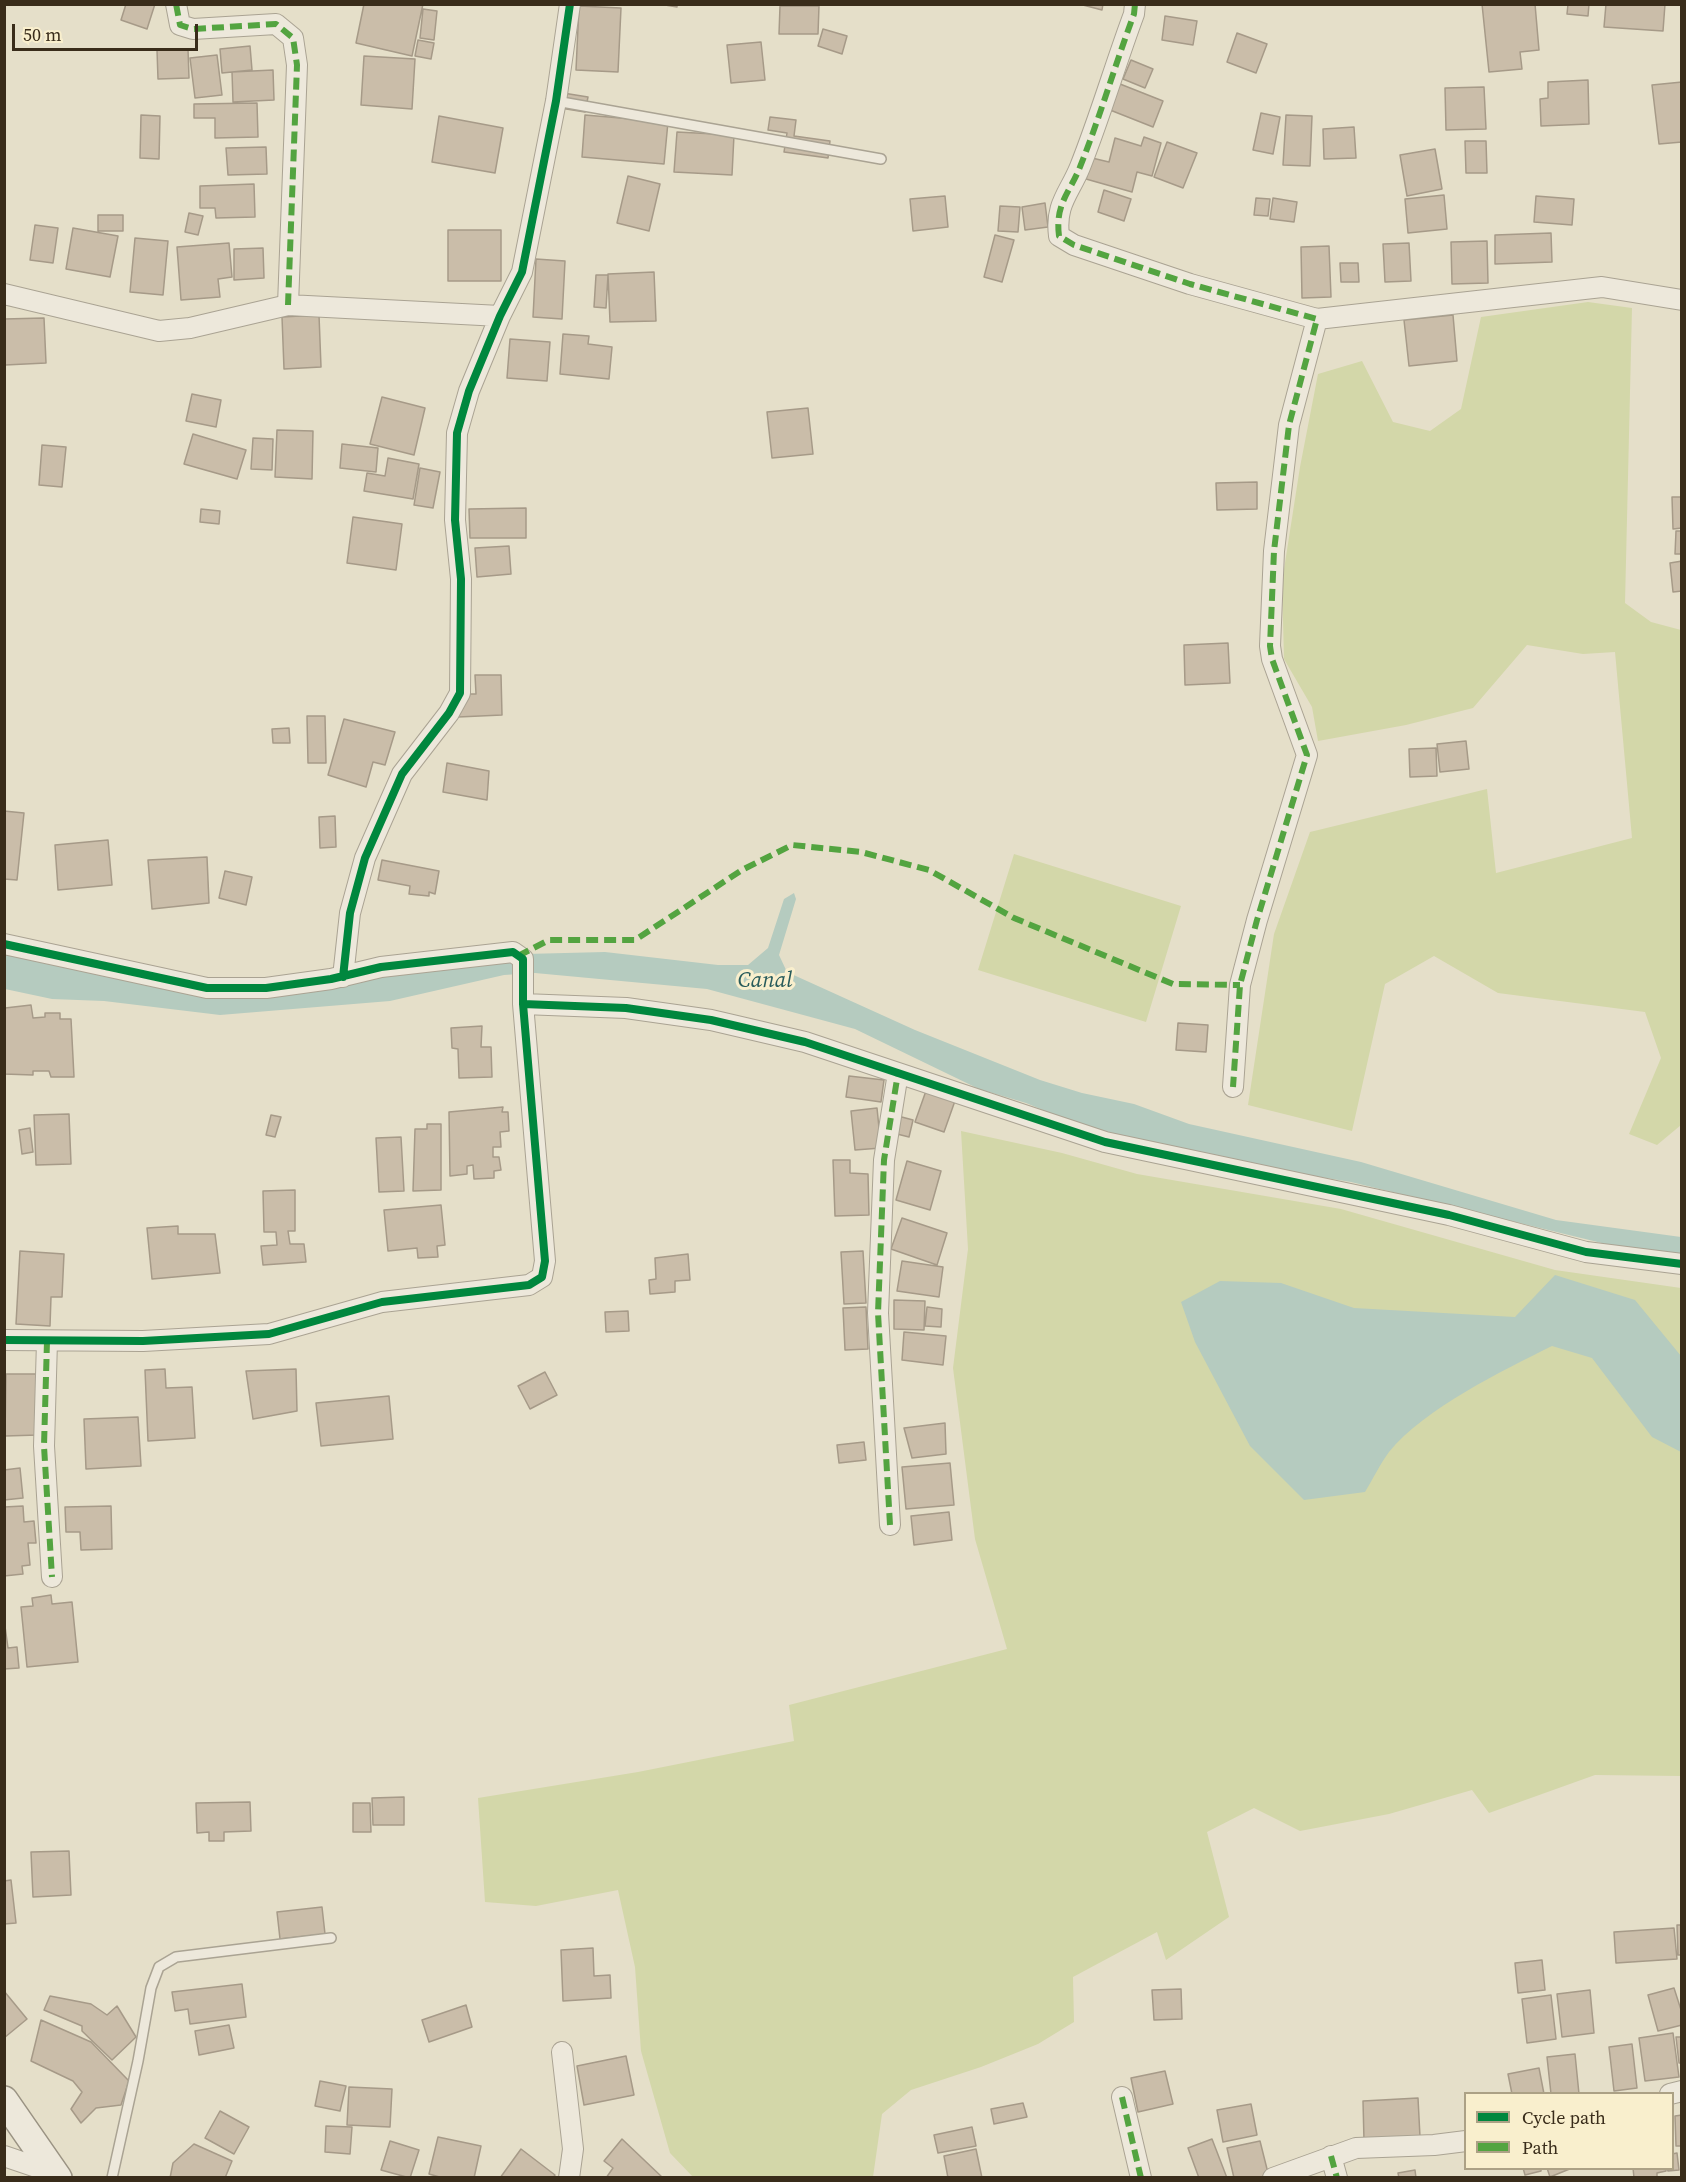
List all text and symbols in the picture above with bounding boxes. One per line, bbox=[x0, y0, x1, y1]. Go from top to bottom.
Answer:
scale bar bbox=[15, 12, 201, 50]
text: 50 m bbox=[23, 22, 61, 47]
water label: Canal bbox=[738, 968, 792, 994]
legend bbox=[1464, 2092, 1674, 2170]
text: Cycle path bbox=[1522, 2105, 1606, 2130]
text: Path bbox=[1522, 2135, 1558, 2160]

